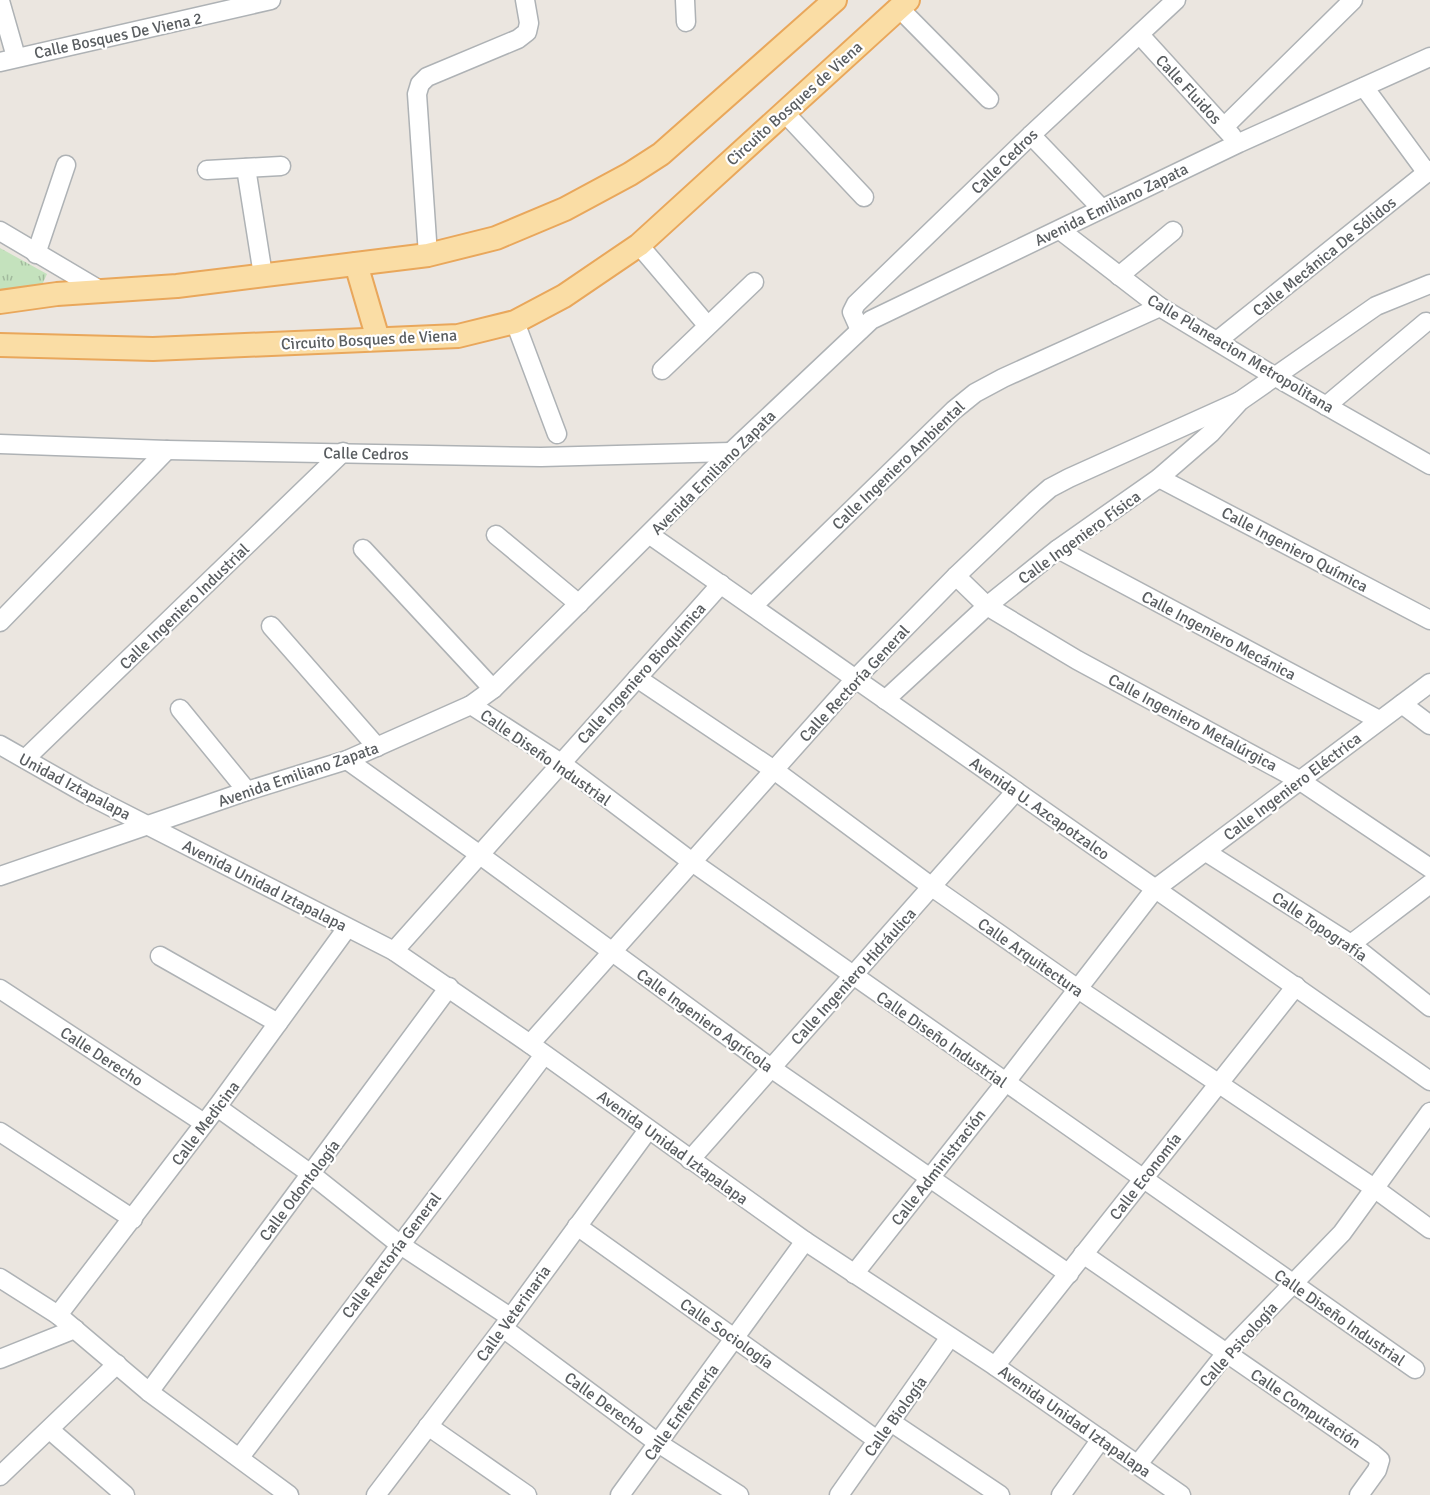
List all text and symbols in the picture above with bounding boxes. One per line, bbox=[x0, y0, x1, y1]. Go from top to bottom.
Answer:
street label: Calle Bosques De Viena 2 bbox=[32, 8, 204, 64]
street label: Circuito Bosques de Viena bbox=[722, 37, 867, 170]
street label: Calle Fluidos bbox=[1151, 51, 1226, 129]
street label: Calle Cedros bbox=[967, 125, 1042, 199]
street label: Avenida Emiliano Zapata bbox=[1031, 159, 1192, 251]
street label: Calle Mecánica De Sólidos bbox=[1249, 193, 1400, 321]
street label: Calle Planeacion Metropolitana bbox=[1144, 290, 1337, 418]
street label: Circuito Bosques de Viena bbox=[280, 325, 458, 355]
street label: Calle Ingeniero Ambiental bbox=[828, 397, 970, 534]
street label: Avenida Emiliano Zapata bbox=[647, 406, 780, 539]
street label: Calle Cedros bbox=[323, 443, 409, 465]
street label: Calle Ingeniero Física bbox=[1015, 487, 1145, 589]
street label: Calle Ingeniero Química bbox=[1218, 503, 1371, 597]
street label: Calle Ingeniero Industrial bbox=[115, 539, 254, 674]
street label: Calle Ingeniero Mecánica bbox=[1138, 587, 1299, 685]
street label: Calle Ingeniero Bioquímica bbox=[573, 599, 710, 748]
street label: Calle Rectoría General bbox=[795, 621, 914, 746]
street label: Calle Ingeniero Metalúrgica bbox=[1105, 670, 1281, 776]
street label: Calle Diseño Industrial bbox=[476, 705, 615, 811]
street label: Calle Ingeniero Eléctrica bbox=[1220, 728, 1366, 845]
street label: Avenida Emiliano Zapata bbox=[215, 738, 381, 812]
street label: Unidad Iztapalapa bbox=[15, 749, 134, 825]
street label: Avenida U. Azcapotzalco bbox=[966, 753, 1113, 865]
street label: Avenida Unidad Iztapalapa bbox=[179, 836, 350, 936]
street label: Calle Topografía bbox=[1268, 888, 1371, 966]
street label: Calle Ingeniero Hidráulica bbox=[787, 904, 921, 1049]
street label: Calle Arquitectura bbox=[974, 914, 1087, 1002]
street label: Calle Ingeniero Agrícola bbox=[632, 965, 777, 1077]
street label: Calle Diseño Industrial bbox=[872, 987, 1011, 1093]
street label: Calle Derecho bbox=[56, 1023, 147, 1091]
street label: Calle Medicina bbox=[167, 1077, 244, 1170]
street label: Avenida Unidad Iztapalapa bbox=[593, 1086, 752, 1209]
street label: Calle Administración bbox=[887, 1105, 990, 1230]
street label: Calle Economía bbox=[1106, 1129, 1186, 1224]
street label: Calle Odontología bbox=[255, 1136, 344, 1245]
street label: Calle Rectoría General bbox=[338, 1188, 446, 1323]
street label: Calle Veterinaria bbox=[472, 1262, 555, 1366]
street label: Calle Diseño Industrial bbox=[1270, 1265, 1409, 1371]
street label: Calle Sociología bbox=[676, 1294, 777, 1373]
street label: Calle Psicología bbox=[1195, 1298, 1282, 1391]
street label: Calle Enfermería bbox=[640, 1360, 724, 1465]
street label: Avenida Unidad Iztapalapa bbox=[994, 1362, 1155, 1482]
street label: Calle Computación bbox=[1246, 1365, 1364, 1453]
street label: Calle Derecho bbox=[560, 1368, 649, 1440]
street label: Calle Biología bbox=[860, 1373, 932, 1461]

